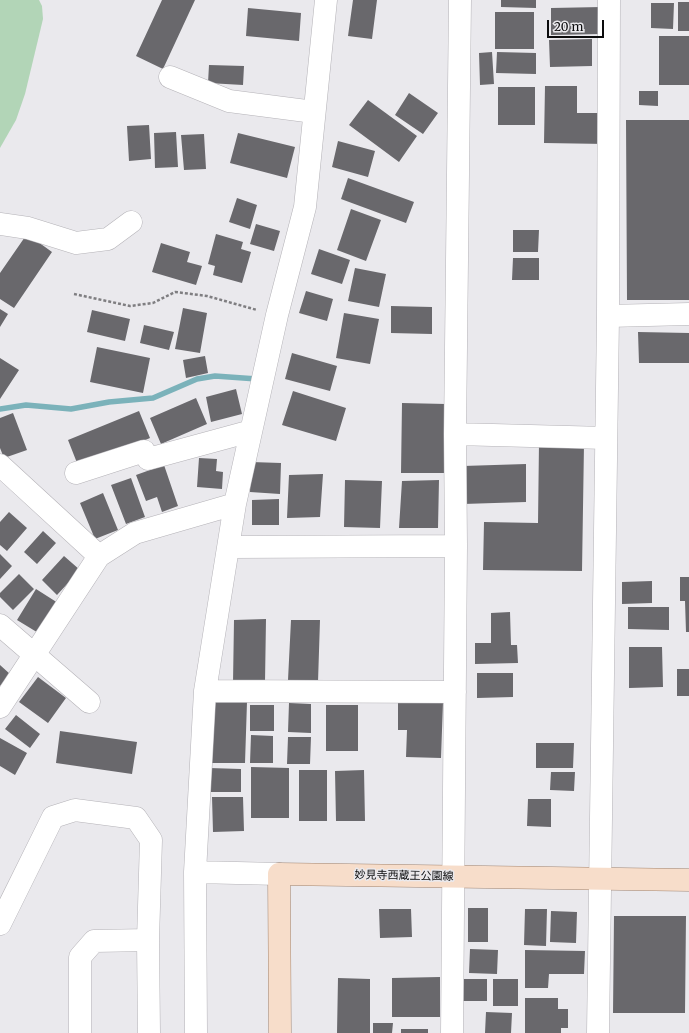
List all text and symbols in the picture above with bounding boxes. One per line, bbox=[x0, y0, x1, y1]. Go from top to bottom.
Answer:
scale bar bbox=[549, 12, 606, 38]
text: 20 m bbox=[554, 19, 583, 34]
street label: 妙見寺西蔵王公園線 bbox=[354, 869, 454, 883]

